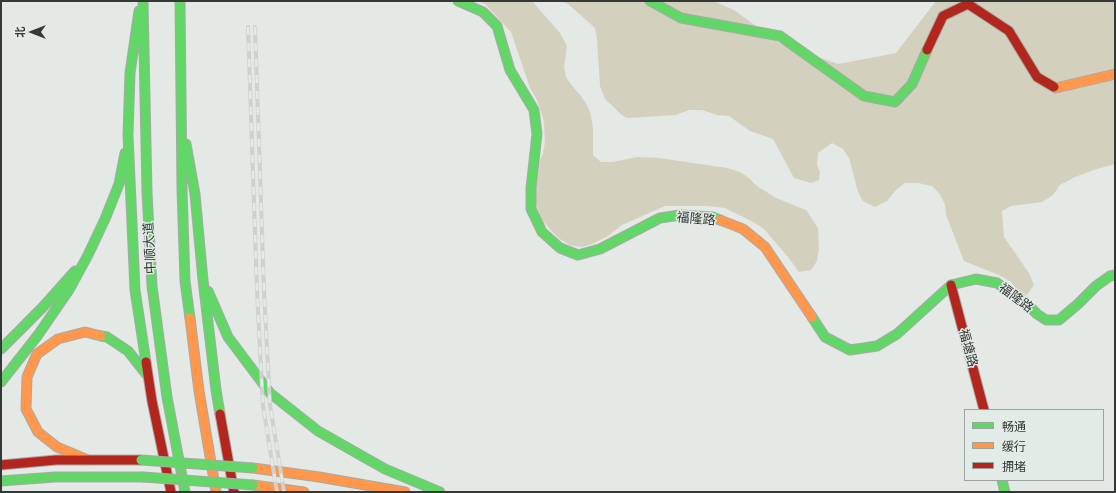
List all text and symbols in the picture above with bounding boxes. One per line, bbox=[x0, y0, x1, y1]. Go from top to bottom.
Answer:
north arrow bbox=[12, 12, 52, 52]
text: 北 bbox=[14, 27, 26, 38]
street label: 福隆路 bbox=[676, 210, 716, 228]
street label: 中顺大道 bbox=[141, 222, 159, 274]
street label: 福隆路 bbox=[996, 280, 1036, 316]
street label: 福塘路 bbox=[955, 327, 981, 369]
legend bbox=[964, 409, 1104, 481]
text: 畅通 bbox=[1002, 420, 1026, 434]
text: 缓行 bbox=[1002, 440, 1026, 454]
text: 拥堵 bbox=[1002, 460, 1026, 474]

